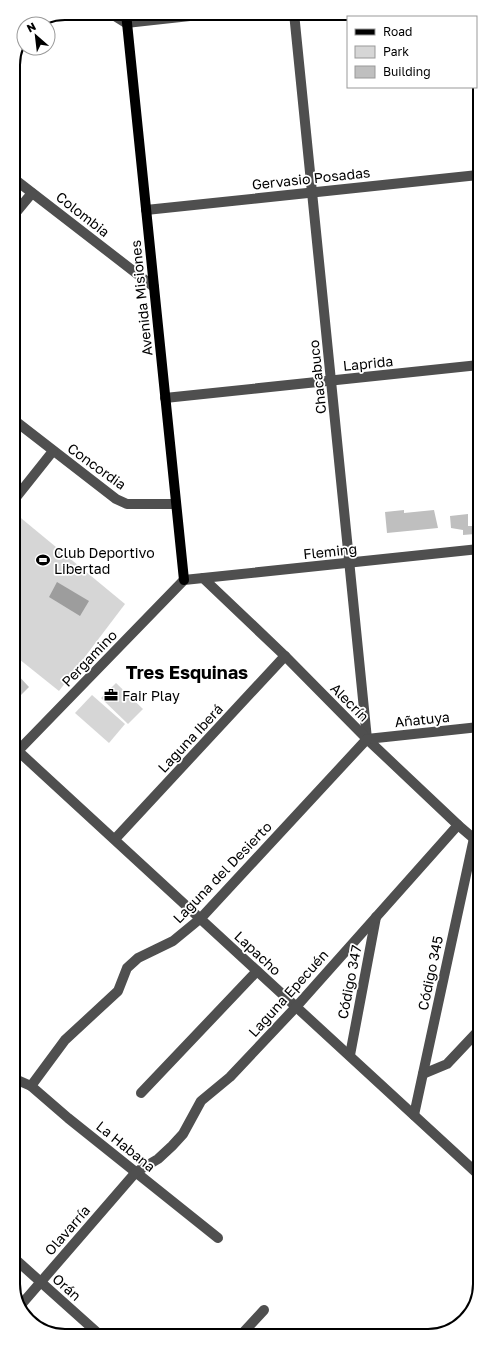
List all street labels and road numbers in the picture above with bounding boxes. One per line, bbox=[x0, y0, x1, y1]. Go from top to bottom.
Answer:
street label: Gervasio Posadas bbox=[251, 163, 371, 193]
street label: Colombia bbox=[53, 188, 113, 240]
street label: Avenida Misiones bbox=[126, 239, 156, 357]
street label: Chacabuco bbox=[305, 339, 329, 415]
street label: Laprida bbox=[342, 352, 394, 374]
street label: Concordia bbox=[64, 439, 130, 493]
street label: Fleming bbox=[302, 540, 358, 562]
street label: Pergamino bbox=[58, 626, 120, 690]
street label: Alecrín bbox=[327, 679, 373, 725]
street label: Laguna Iberá bbox=[154, 700, 226, 776]
street label: Añatuya bbox=[394, 708, 450, 730]
street label: Laguna del Desierto bbox=[169, 818, 275, 926]
street label: Lapacho bbox=[231, 927, 285, 979]
street label: Código 345 bbox=[414, 934, 446, 1012]
street label: Código 347 bbox=[334, 944, 364, 1020]
street label: Laguna Epecuén bbox=[244, 946, 332, 1040]
street label: La Habana bbox=[93, 1117, 159, 1175]
street label: Olavarría bbox=[41, 1202, 93, 1258]
street label: Orán bbox=[49, 1270, 85, 1304]

